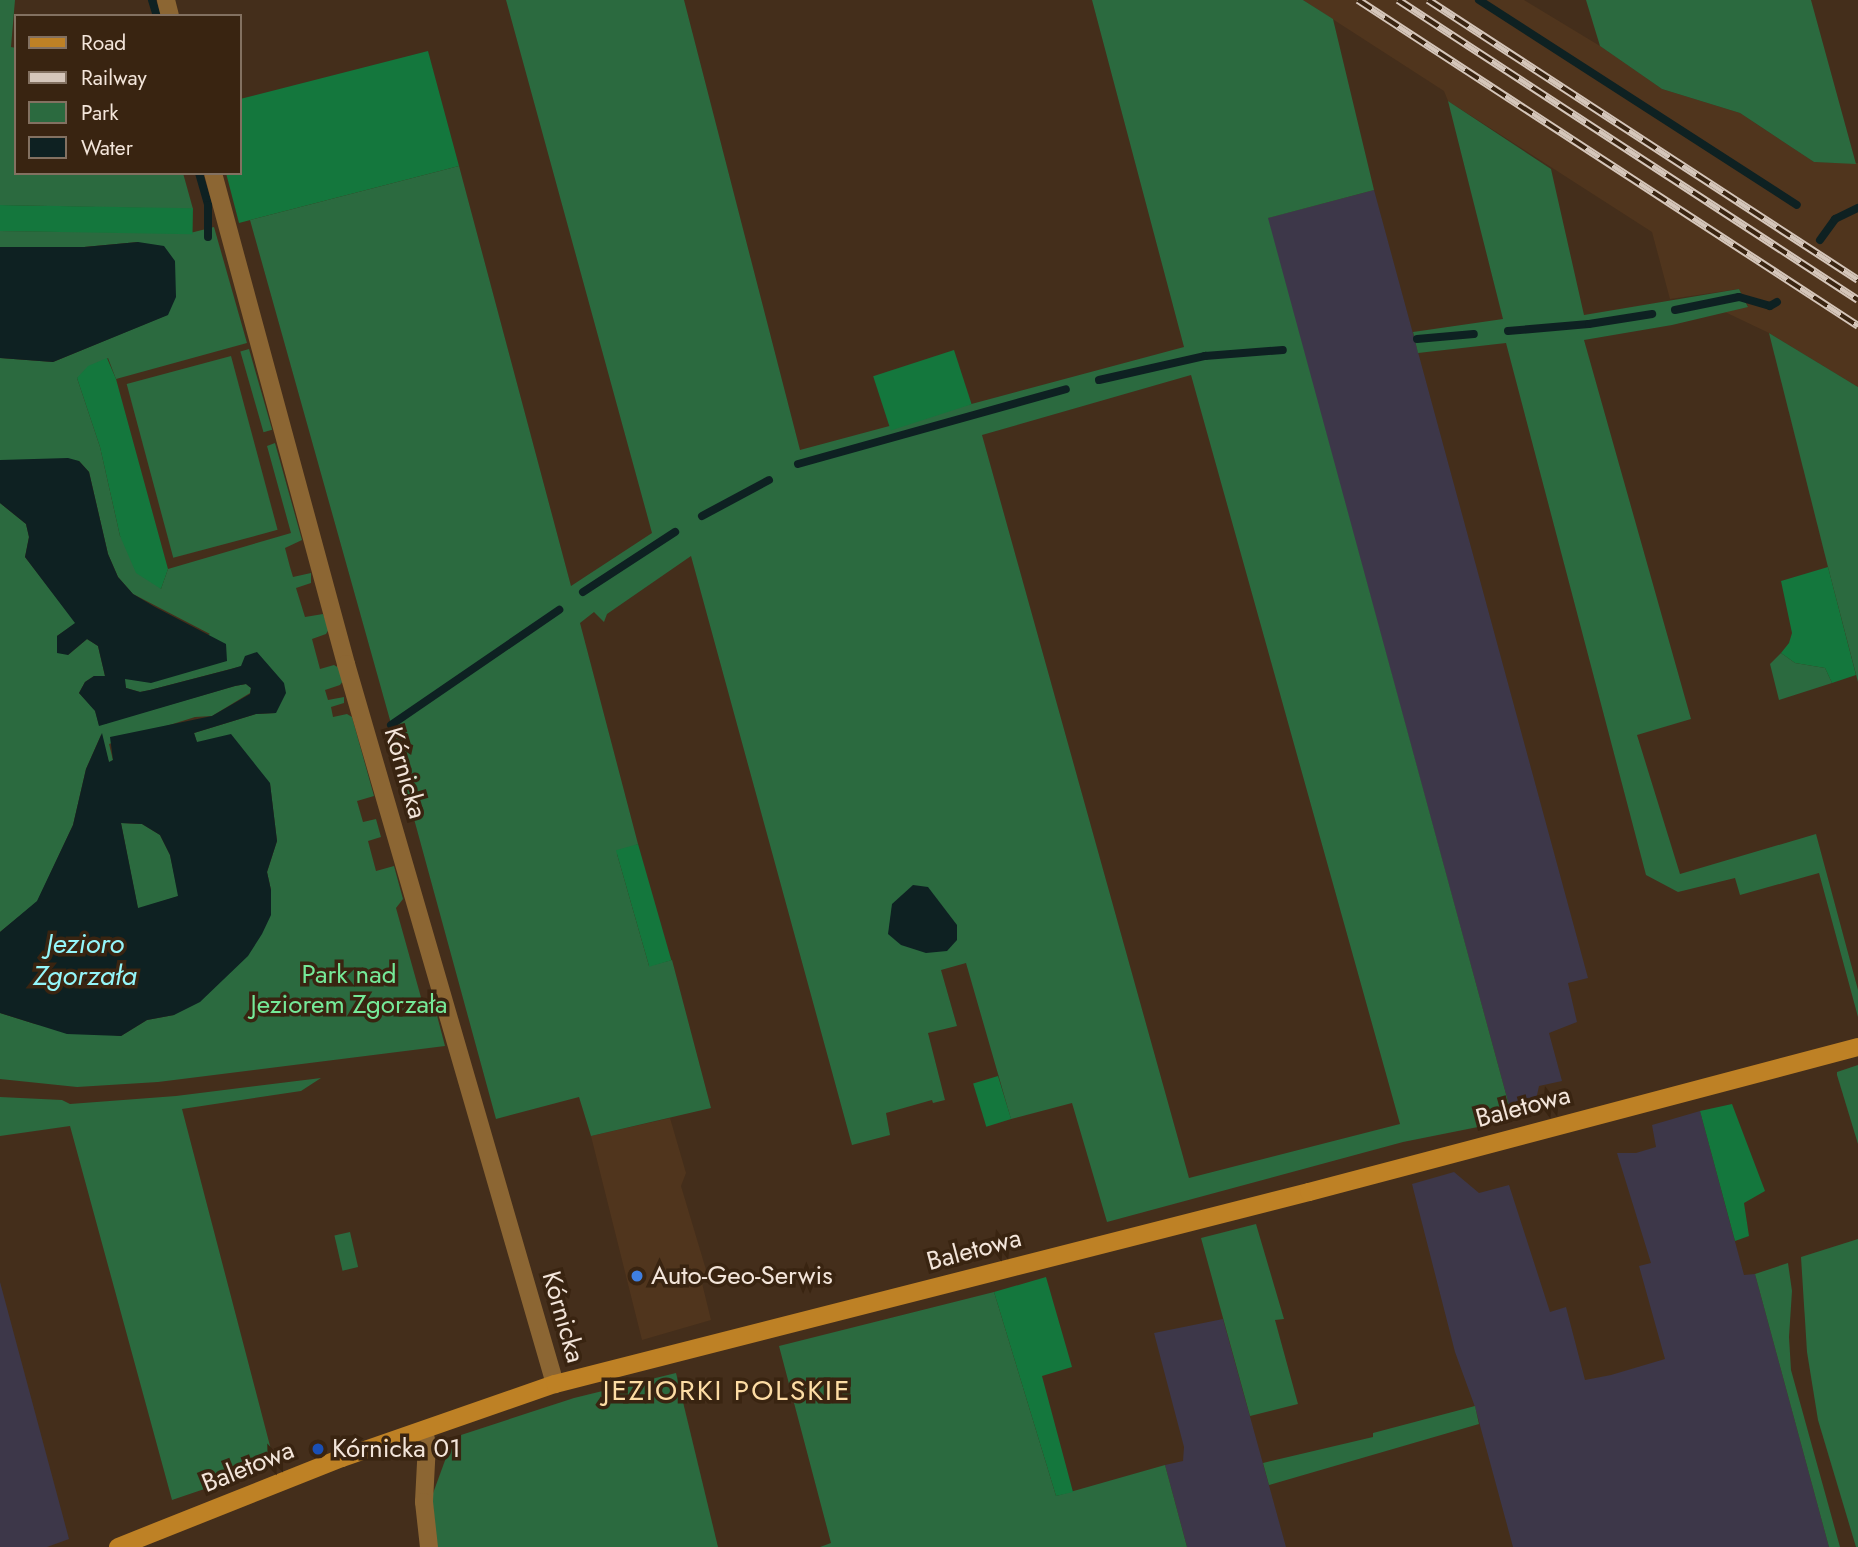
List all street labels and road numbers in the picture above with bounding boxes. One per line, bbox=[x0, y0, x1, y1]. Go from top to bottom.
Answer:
street label: Kórnicka bbox=[377, 724, 433, 822]
street label: Baletowa bbox=[1472, 1079, 1574, 1135]
street label: Baletowa bbox=[923, 1222, 1025, 1278]
street label: Kórnicka bbox=[535, 1268, 591, 1366]
street label: Baletowa bbox=[197, 1434, 299, 1500]

